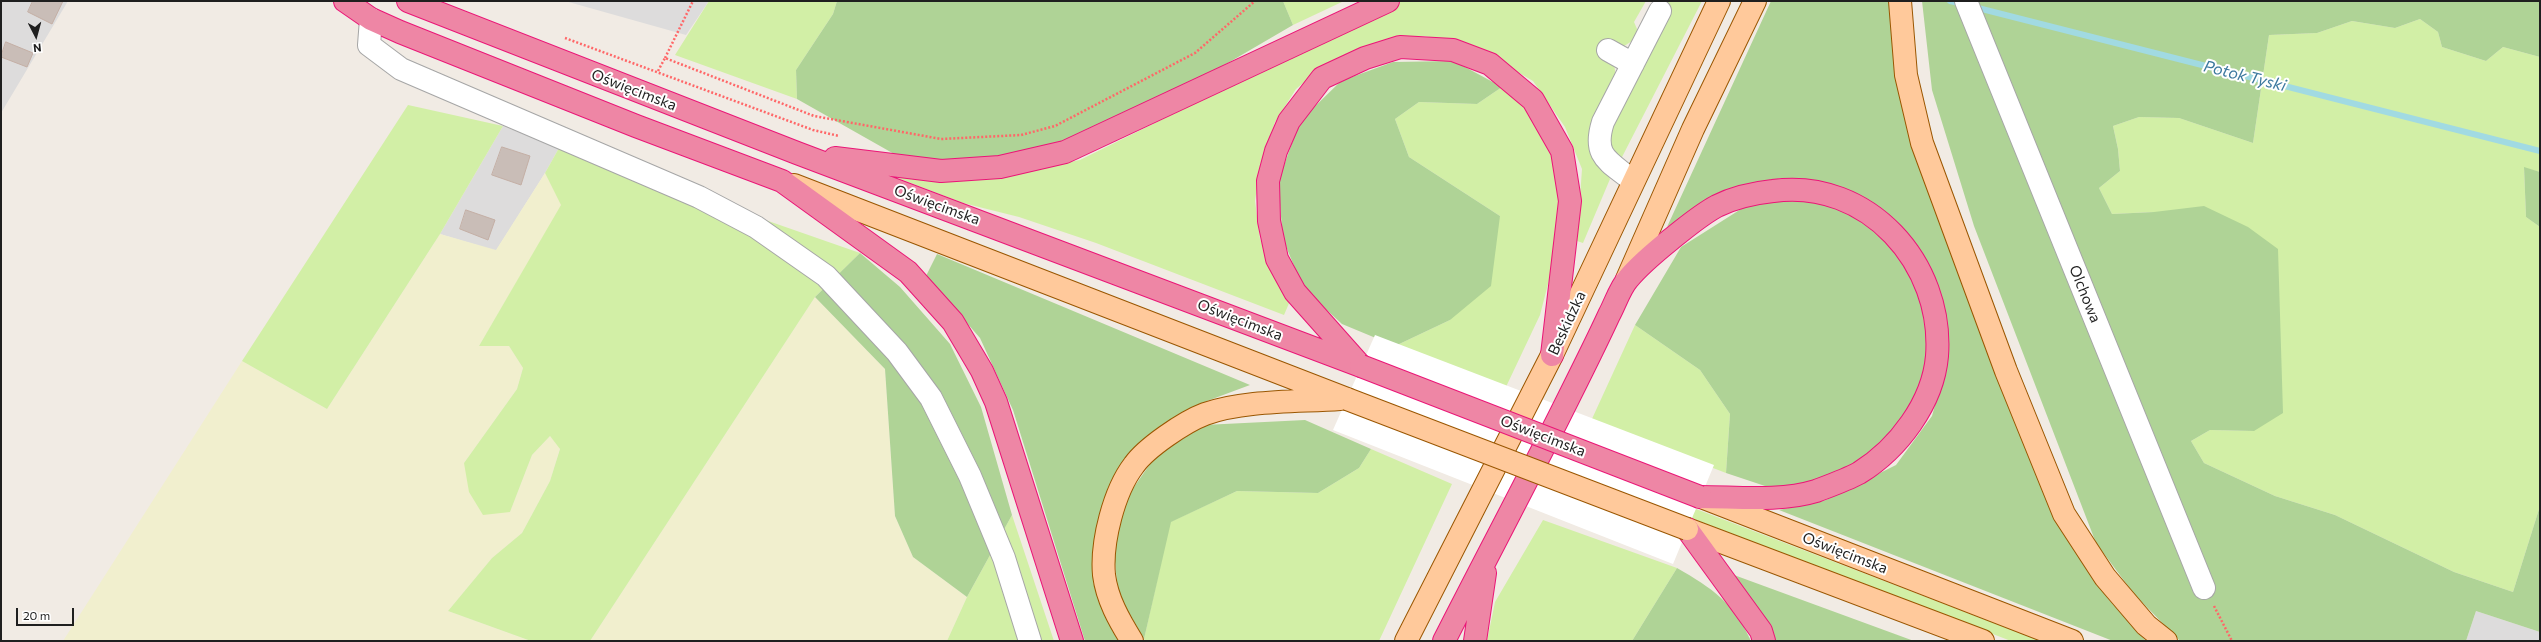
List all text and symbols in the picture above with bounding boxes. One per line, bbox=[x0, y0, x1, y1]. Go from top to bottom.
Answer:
north arrow bbox=[16, 16, 56, 56]
text: N bbox=[33, 42, 42, 55]
water label: Potok Tyski bbox=[2202, 56, 2288, 96]
street label: Oświęcimska bbox=[589, 65, 679, 115]
street label: Oświęcimska bbox=[892, 181, 982, 229]
street label: Olchowa bbox=[2065, 263, 2105, 325]
street label: Beskidzka bbox=[1544, 288, 1590, 358]
street label: Oświęcimska bbox=[1195, 295, 1285, 345]
street label: Oświęcimska bbox=[1498, 411, 1588, 461]
street label: Oświęcimska bbox=[1800, 528, 1890, 578]
scale bar bbox=[18, 600, 76, 626]
text: 20 m bbox=[23, 608, 50, 622]

